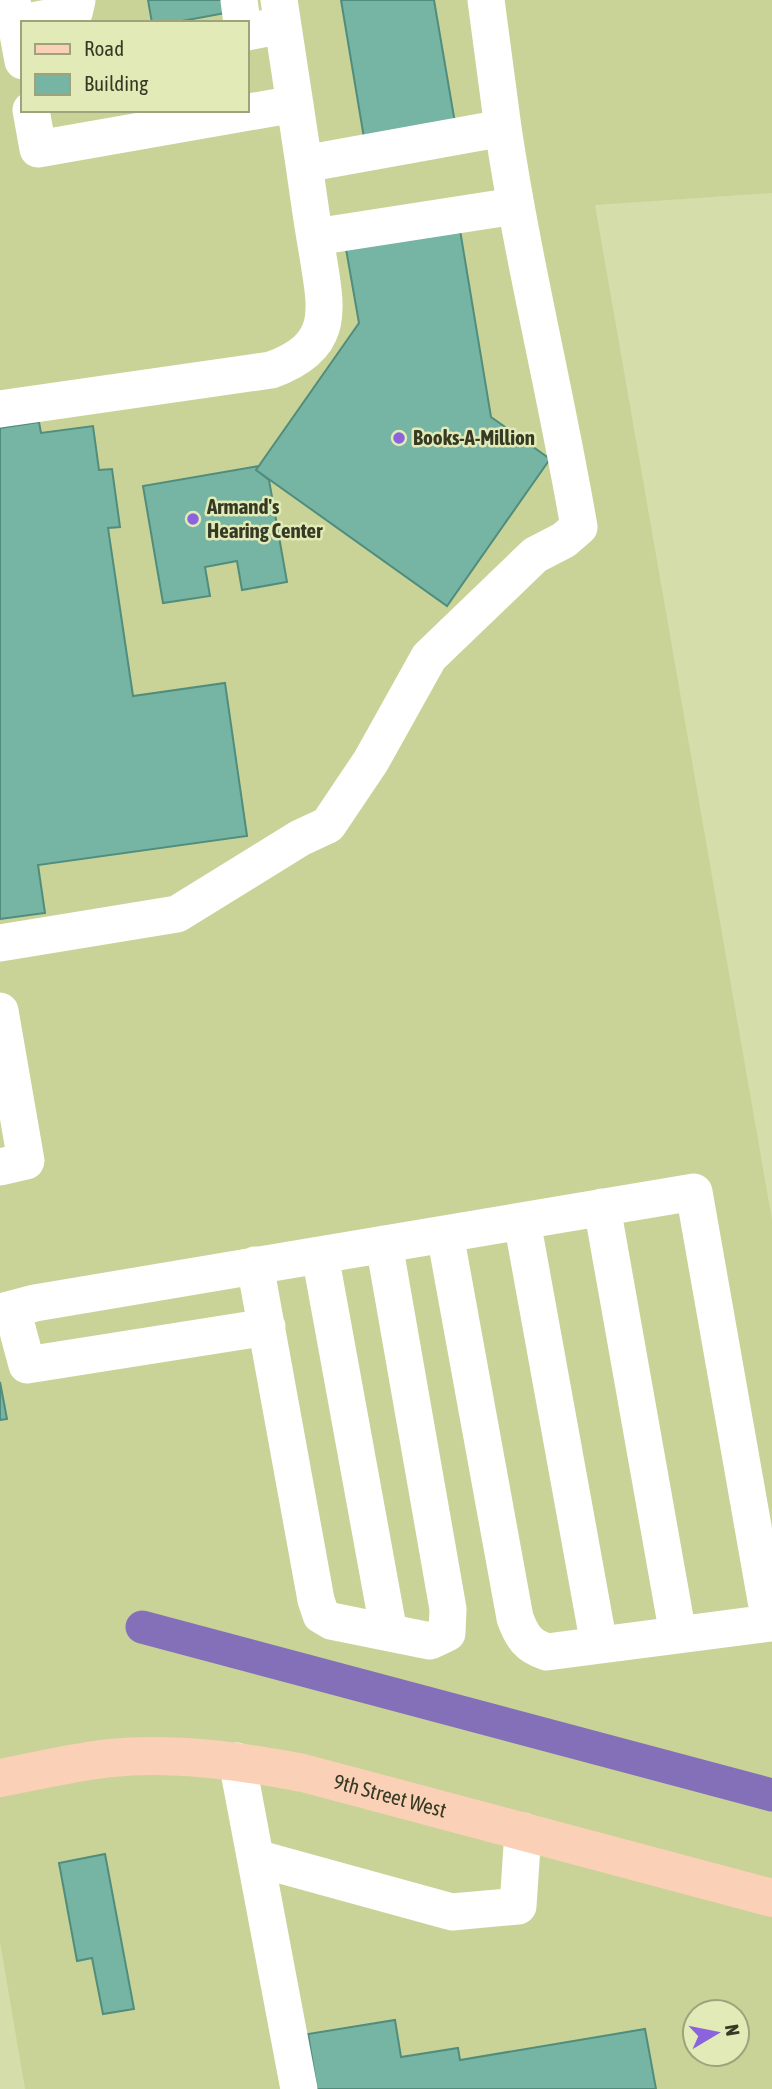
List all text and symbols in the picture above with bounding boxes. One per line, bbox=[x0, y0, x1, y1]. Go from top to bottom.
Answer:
legend bbox=[21, 21, 248, 112]
text: Road bbox=[84, 36, 124, 60]
text: Building bbox=[84, 71, 148, 95]
place label: Books-A-Million bbox=[413, 425, 535, 449]
marker: Books-A-Million bbox=[391, 430, 407, 446]
place label: Armand's Hearing Center bbox=[206, 494, 323, 542]
marker: Armand's Hearing Center bbox=[185, 511, 201, 527]
street label: 9th Street West bbox=[331, 1769, 449, 1822]
north arrow bbox=[681, 1998, 751, 2068]
text: N bbox=[721, 2023, 745, 2037]

